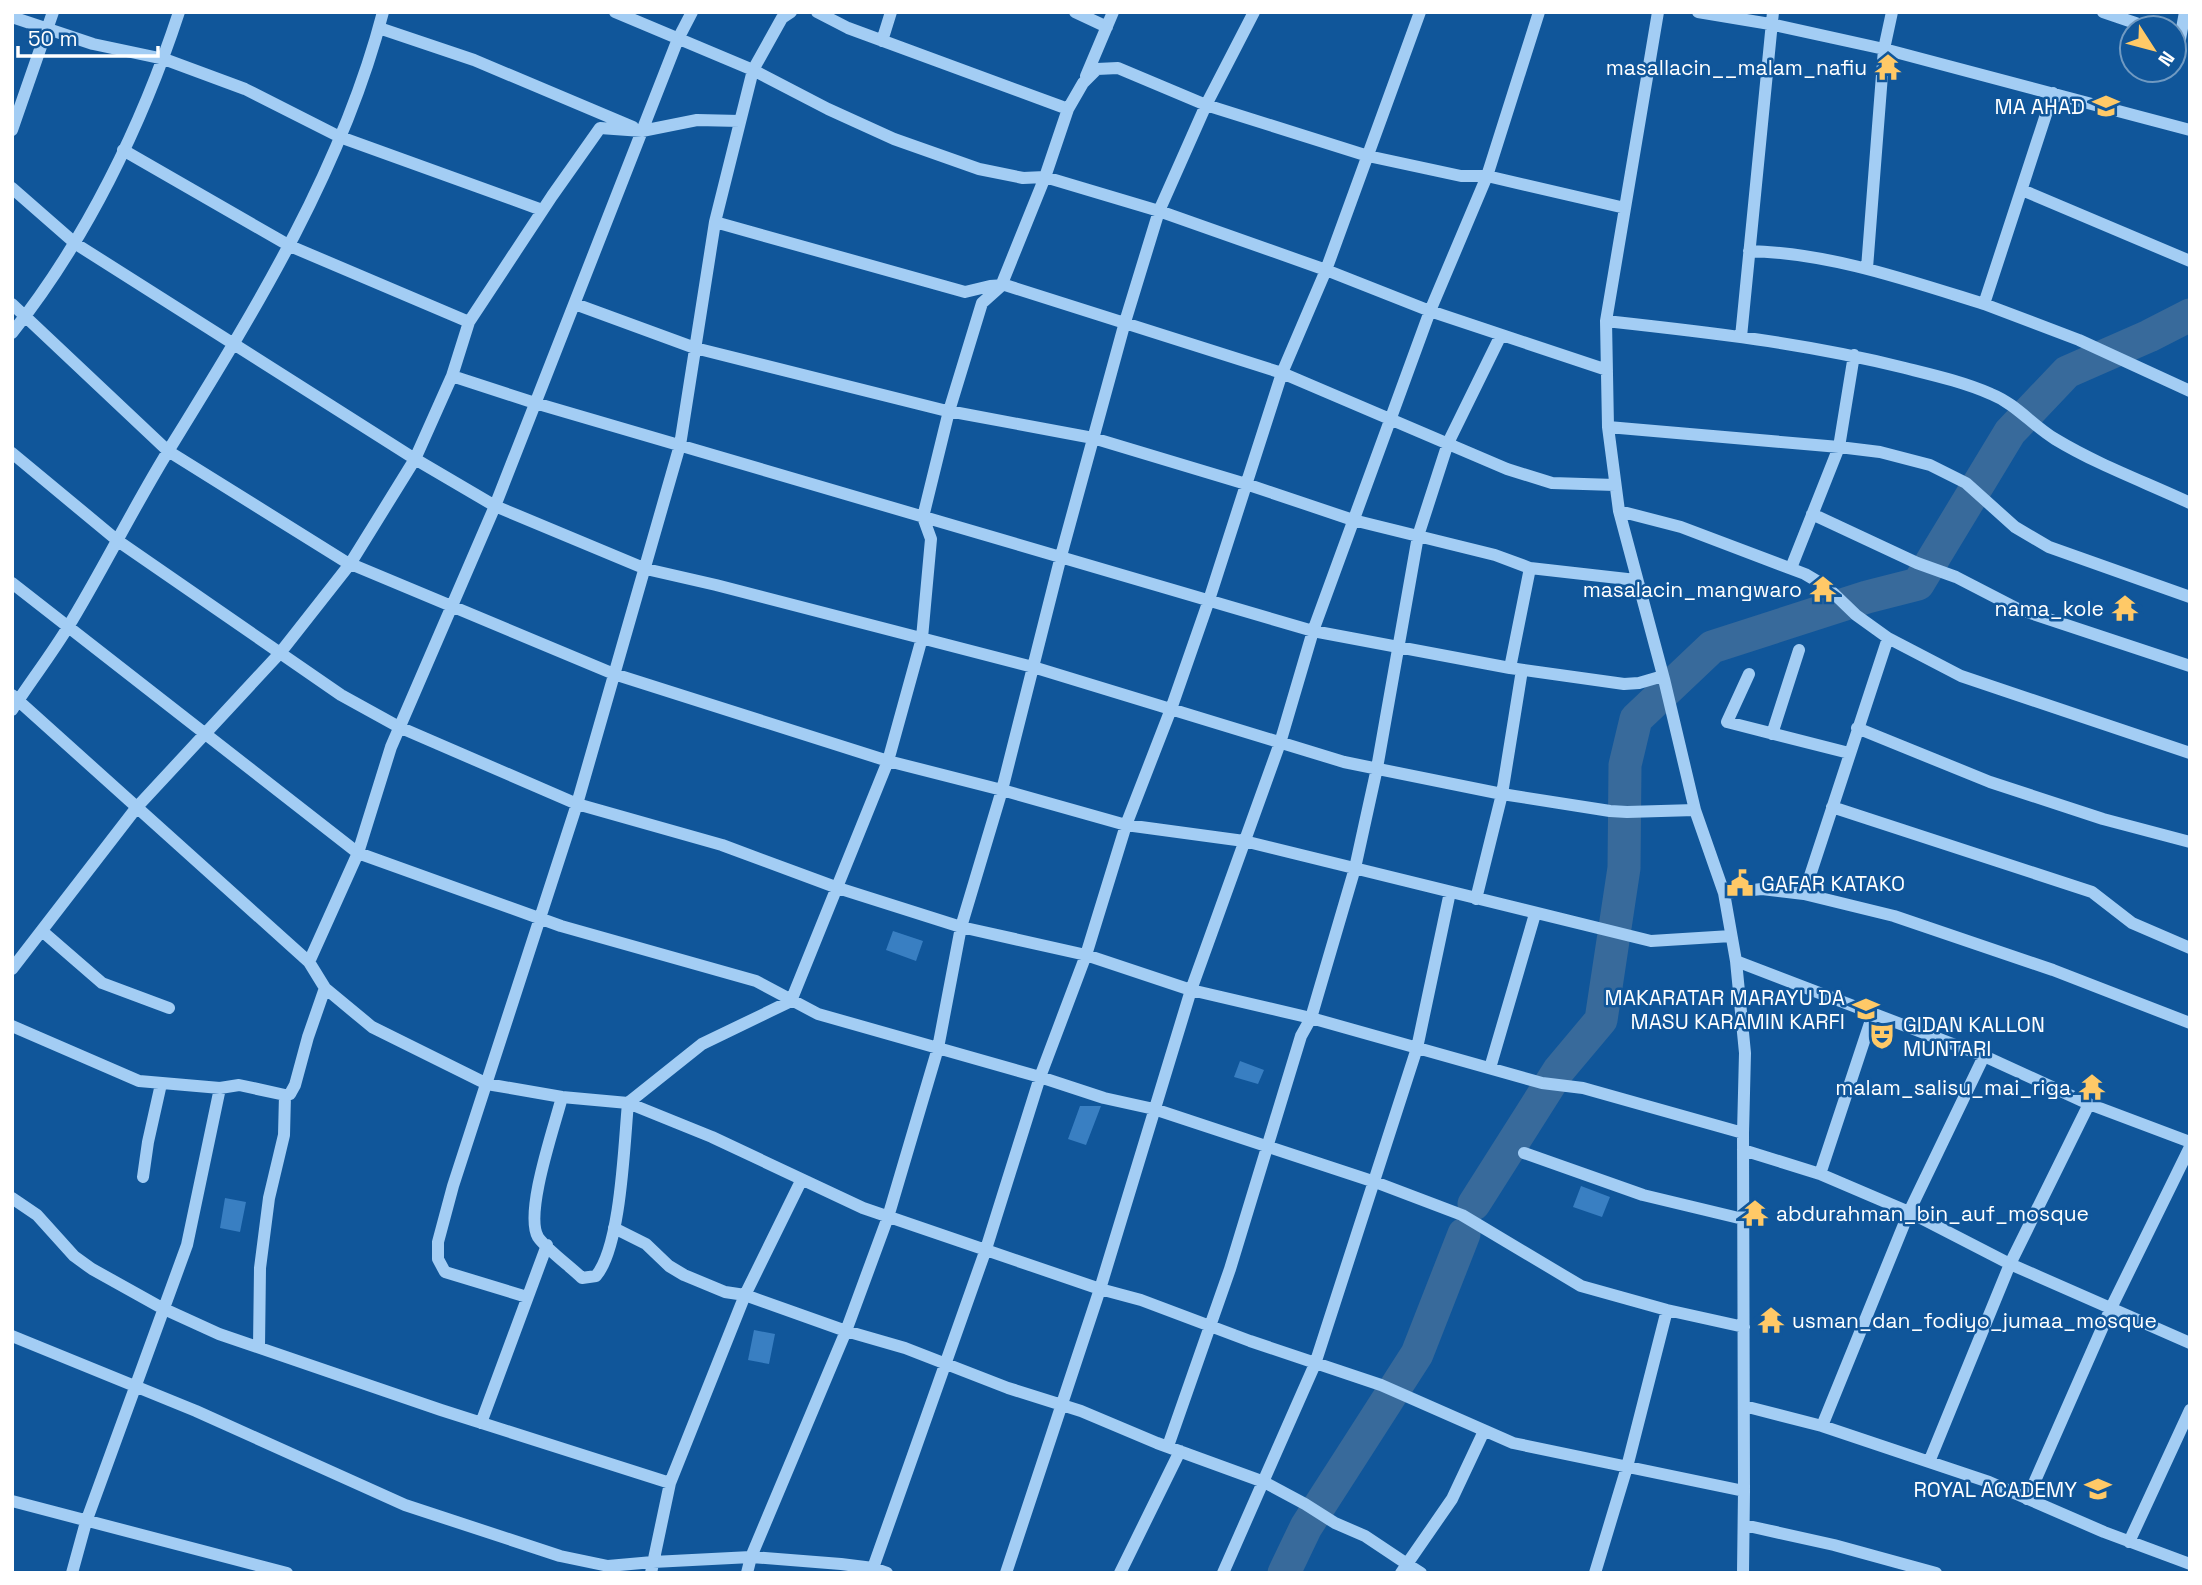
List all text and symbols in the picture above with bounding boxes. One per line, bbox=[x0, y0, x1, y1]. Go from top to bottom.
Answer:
scale bar bbox=[18, 14, 158, 58]
north arrow bbox=[2118, 14, 2188, 84]
text: 50 m bbox=[28, 25, 78, 52]
text: N bbox=[2152, 46, 2180, 71]
temple icon: masallacin__malam_nafiu bbox=[1873, 52, 1903, 82]
place label: masallacin__malam_nafiu bbox=[1606, 54, 1867, 81]
school or university icon: MA AHAD bbox=[2091, 91, 2121, 121]
place label: MA AHAD bbox=[1995, 93, 2085, 120]
temple icon: masalacin_mangwaro bbox=[1808, 574, 1838, 604]
place label: masalacin_mangwaro bbox=[1583, 576, 1802, 603]
temple icon: nama_kole bbox=[2110, 593, 2140, 623]
place label: nama_kole bbox=[1995, 595, 2104, 622]
public building icon: GAFAR KATAKO bbox=[1725, 868, 1755, 898]
place label: GAFAR KATAKO bbox=[1761, 870, 1905, 897]
place label: MAKARATAR MARAYU DA MASU KARAMIN KARFI bbox=[1605, 984, 1845, 1035]
school or university icon: MAKARATAR MARAYU DA MASU KARAMIN KARFI bbox=[1851, 994, 1881, 1024]
place label: GIDAN KALLON MUNTARI bbox=[1903, 1011, 2045, 1062]
theatre icon: GIDAN KALLON MUNTARI bbox=[1867, 1021, 1897, 1051]
temple icon: malam_salisu_mai_riga bbox=[2077, 1072, 2107, 1102]
place label: malam_salisu_mai_riga bbox=[1835, 1074, 2071, 1101]
temple icon: abdurahman_bin_auf_mosque bbox=[1740, 1198, 1770, 1228]
place label: abdurahman_bin_auf_mosque bbox=[1776, 1200, 2089, 1227]
temple icon: usman_dan_fodiyo_jumaa_mosque bbox=[1756, 1305, 1786, 1335]
place label: usman_dan_fodiyo_jumaa_mosque bbox=[1792, 1307, 2157, 1334]
school or university icon: ROYAL ACADEMY bbox=[2083, 1474, 2113, 1504]
place label: ROYAL ACADEMY bbox=[1913, 1476, 2077, 1503]

